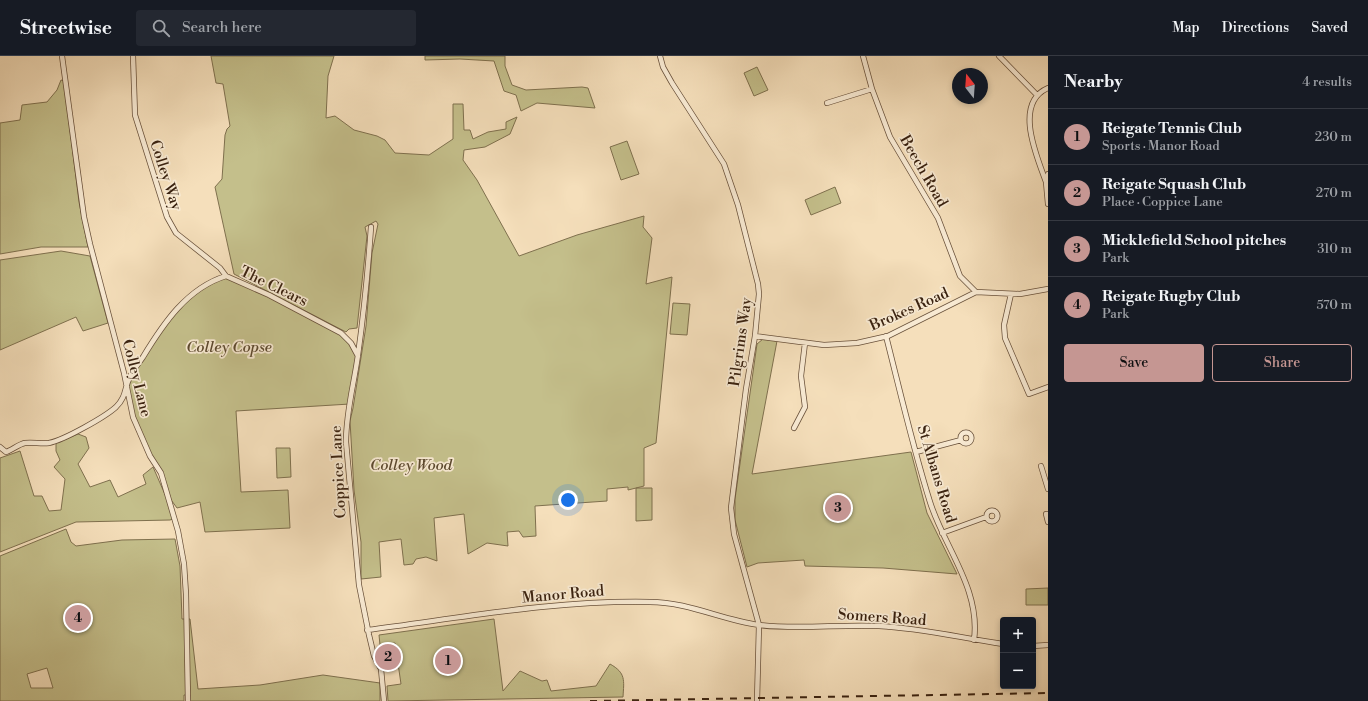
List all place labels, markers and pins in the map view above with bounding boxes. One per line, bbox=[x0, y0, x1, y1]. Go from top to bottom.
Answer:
pin: 3 bbox=[825, 493, 851, 523]
pin: 4 bbox=[65, 603, 91, 633]
pin: 2 bbox=[375, 642, 401, 672]
pin: 1 bbox=[435, 646, 461, 676]

